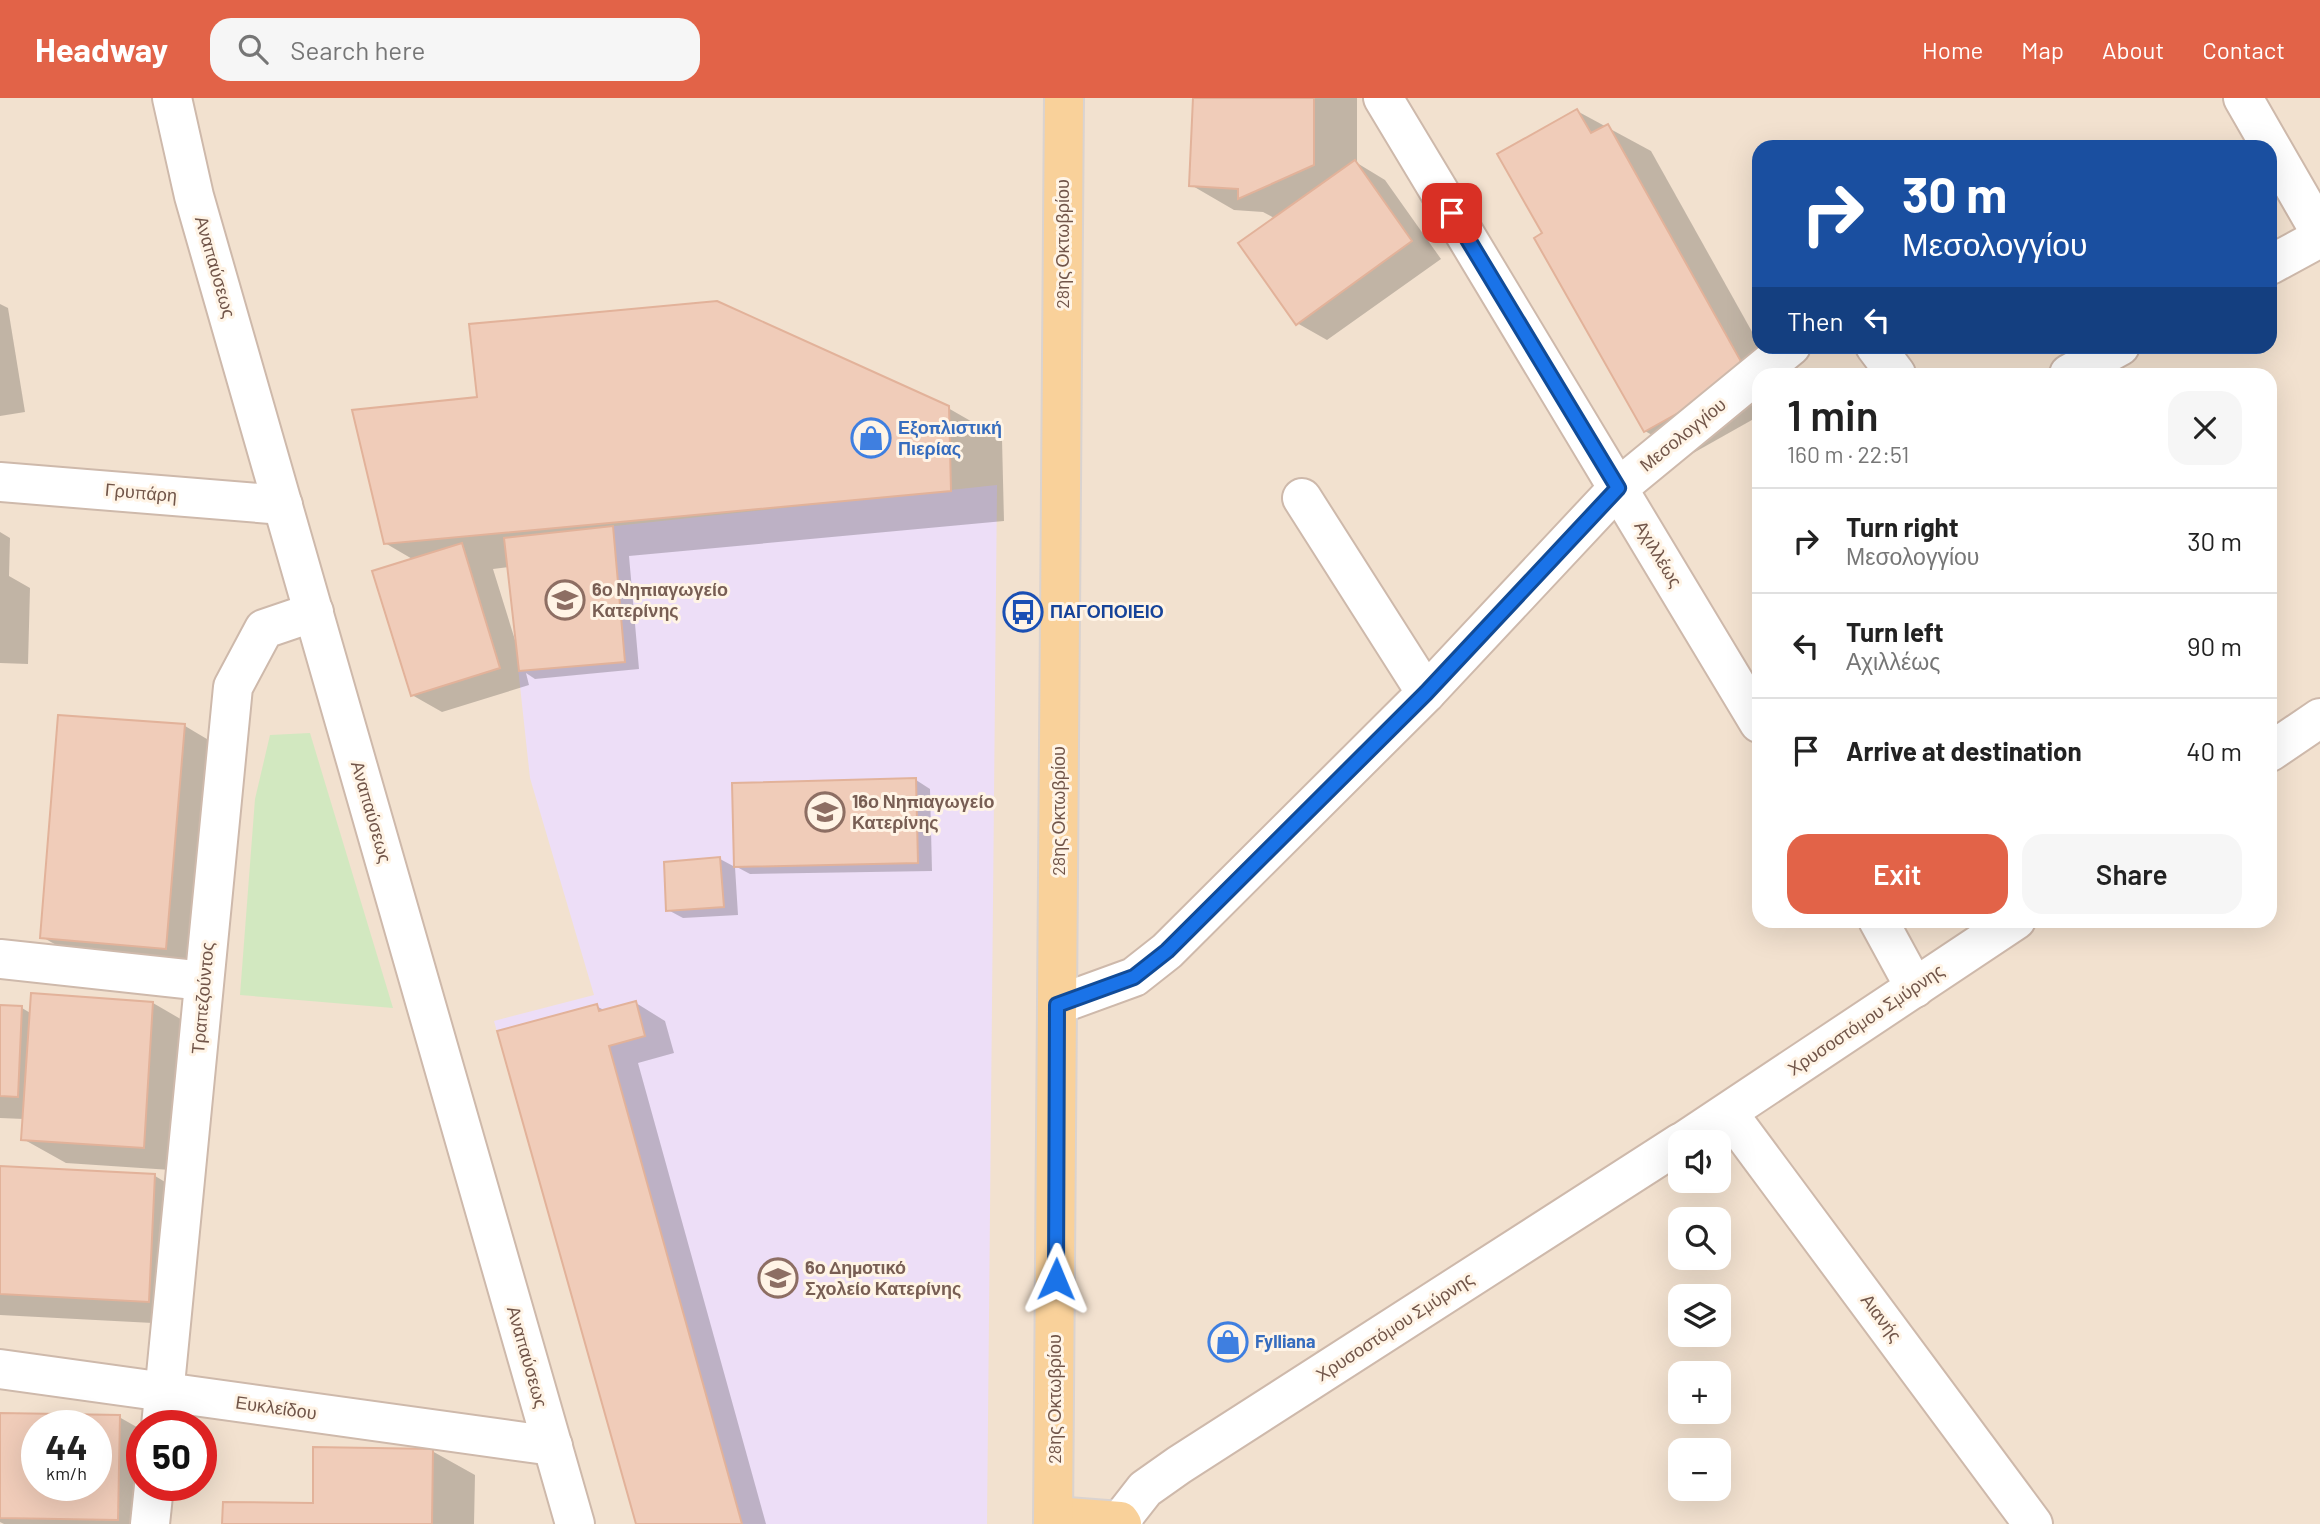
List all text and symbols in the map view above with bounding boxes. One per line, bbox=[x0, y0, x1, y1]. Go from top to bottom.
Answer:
search box bbox=[210, 18, 700, 81]
text: Headway bbox=[35, 29, 168, 69]
icon: search bbox=[234, 30, 272, 68]
text: Search here bbox=[290, 34, 425, 65]
text: Home bbox=[1922, 35, 1983, 64]
text: Map bbox=[2021, 35, 2064, 64]
text: About bbox=[2102, 35, 2164, 64]
text: Contact bbox=[2202, 35, 2285, 64]
text: 30 m bbox=[1902, 164, 2007, 223]
icon: right bbox=[1787, 168, 1878, 259]
street label: 28ης Οκτωβρίου bbox=[1051, 179, 1073, 309]
pin bbox=[1422, 183, 1482, 243]
icon: arrive bbox=[1433, 194, 1471, 232]
street label: Αναπαύσεως bbox=[191, 213, 241, 320]
text: Μεσολογγίου bbox=[1902, 224, 2088, 262]
icon: left bbox=[1858, 301, 1896, 339]
text: Then bbox=[1787, 305, 1844, 336]
text: 1 min bbox=[1787, 389, 1879, 439]
button: close bbox=[2168, 391, 2242, 465]
street label: Μεσολογγίου bbox=[1635, 393, 1730, 476]
place label: Εξοπλιστική Πιερίας bbox=[898, 416, 1002, 459]
shop icon: Εξοπλιστική Πιερίας bbox=[850, 417, 892, 459]
text: 160 m · 22:51 bbox=[1787, 440, 1909, 468]
street label: Γρυπάρη bbox=[104, 478, 178, 506]
text: Turn right bbox=[1846, 511, 1959, 542]
street label: Αχιλλέως bbox=[1630, 516, 1687, 591]
icon: right bbox=[1787, 522, 1825, 560]
text: 30 m bbox=[2187, 525, 2242, 556]
text: Μεσολογγίου bbox=[1846, 542, 1979, 570]
place label: 6ο Νηπιαγωγείο Κατερίνης bbox=[592, 578, 728, 621]
school or university icon: 6ο Νηπιαγωγείο Κατερίνης bbox=[544, 579, 586, 621]
bus stop icon: ΠΑΓΟΠΟΙΕΙΟ bbox=[1002, 591, 1044, 633]
place label: ΠΑΓΟΠΟΙΕΙΟ bbox=[1050, 600, 1164, 622]
text: Turn left bbox=[1846, 616, 1944, 647]
icon: left bbox=[1787, 627, 1825, 665]
text: 90 m bbox=[2187, 630, 2242, 661]
text: Αχιλλέως bbox=[1846, 647, 1940, 675]
icon: arrive bbox=[1787, 732, 1825, 770]
text: Arrive at destination bbox=[1846, 735, 2082, 766]
text: 40 m bbox=[2186, 735, 2242, 766]
street label: 28ης Οκτωβρίου bbox=[1047, 746, 1069, 876]
street label: Αναπαύσεως bbox=[347, 758, 397, 865]
place label: 16ο Νηπιαγωγείο Κατερίνης bbox=[852, 790, 994, 833]
school or university icon: 16ο Νηπιαγωγείο Κατερίνης bbox=[804, 791, 846, 833]
button: Exit bbox=[1787, 834, 2008, 914]
button: Share bbox=[2022, 834, 2242, 914]
street label: Τραπεζούντος bbox=[186, 941, 218, 1055]
street label: Χρυσοστόμου Σμύρνης bbox=[1783, 959, 1948, 1080]
map controls bbox=[1668, 1130, 1731, 1501]
button: sound bbox=[1668, 1130, 1731, 1193]
button: search bbox=[1668, 1207, 1731, 1270]
position arrow bbox=[1019, 1242, 1093, 1316]
place label: 6ο Δημοτικό Σχολείο Κατερίνης bbox=[805, 1256, 961, 1299]
school or university icon: 6ο Δημοτικό Σχολείο Κατερίνης bbox=[757, 1257, 799, 1299]
street label: Χρυσοστόμου Σμύρνης bbox=[1312, 1267, 1478, 1385]
button: layers bbox=[1668, 1284, 1731, 1347]
street label: Αιανής bbox=[1857, 1289, 1907, 1346]
street label: Αναπαύσεως bbox=[503, 1303, 553, 1410]
shop icon: Fylliana bbox=[1207, 1321, 1249, 1363]
place label: Fylliana bbox=[1255, 1330, 1315, 1352]
street label: 28ης Οκτωβρίου bbox=[1043, 1334, 1065, 1464]
button: + bbox=[1668, 1361, 1731, 1424]
street label: Ευκλείδου bbox=[234, 1390, 318, 1424]
speed limit sign: 50 bbox=[126, 1410, 217, 1501]
text: 44 bbox=[45, 1425, 88, 1467]
button: − bbox=[1668, 1438, 1731, 1501]
text: km/h bbox=[46, 1462, 87, 1484]

